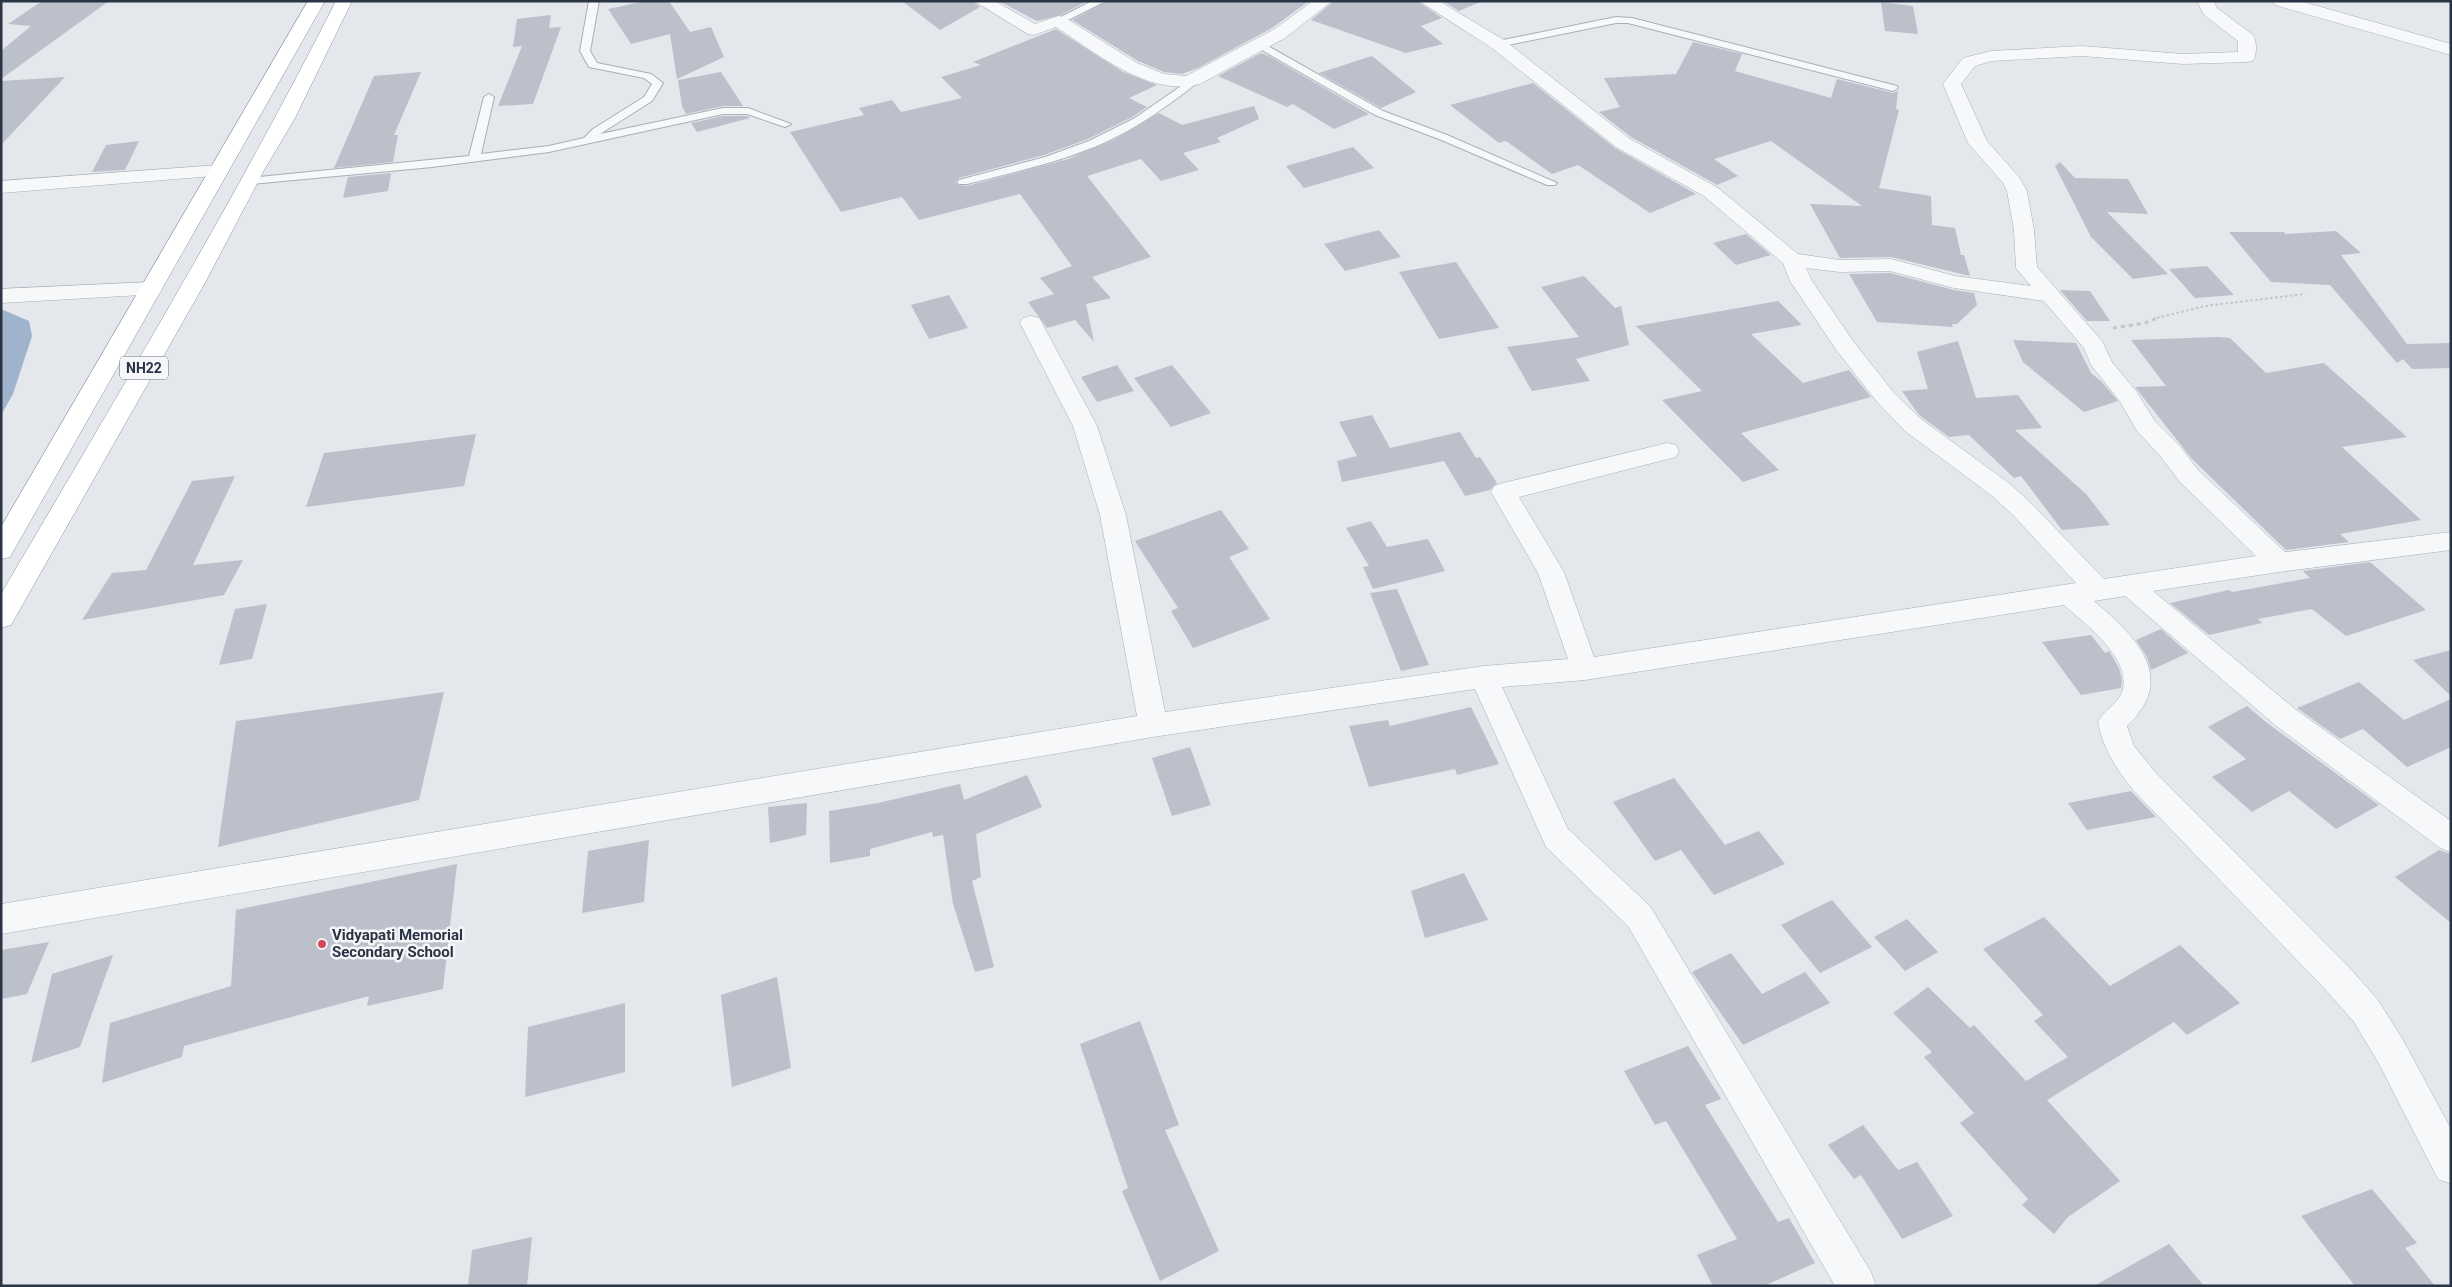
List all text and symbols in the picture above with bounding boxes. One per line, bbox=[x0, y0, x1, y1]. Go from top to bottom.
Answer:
road number: NH22 bbox=[120, 356, 168, 379]
place label: Vidyapati Memorial Secondary School bbox=[332, 926, 463, 961]
marker: Vidyapati Memorial Secondary School bbox=[316, 938, 328, 950]

